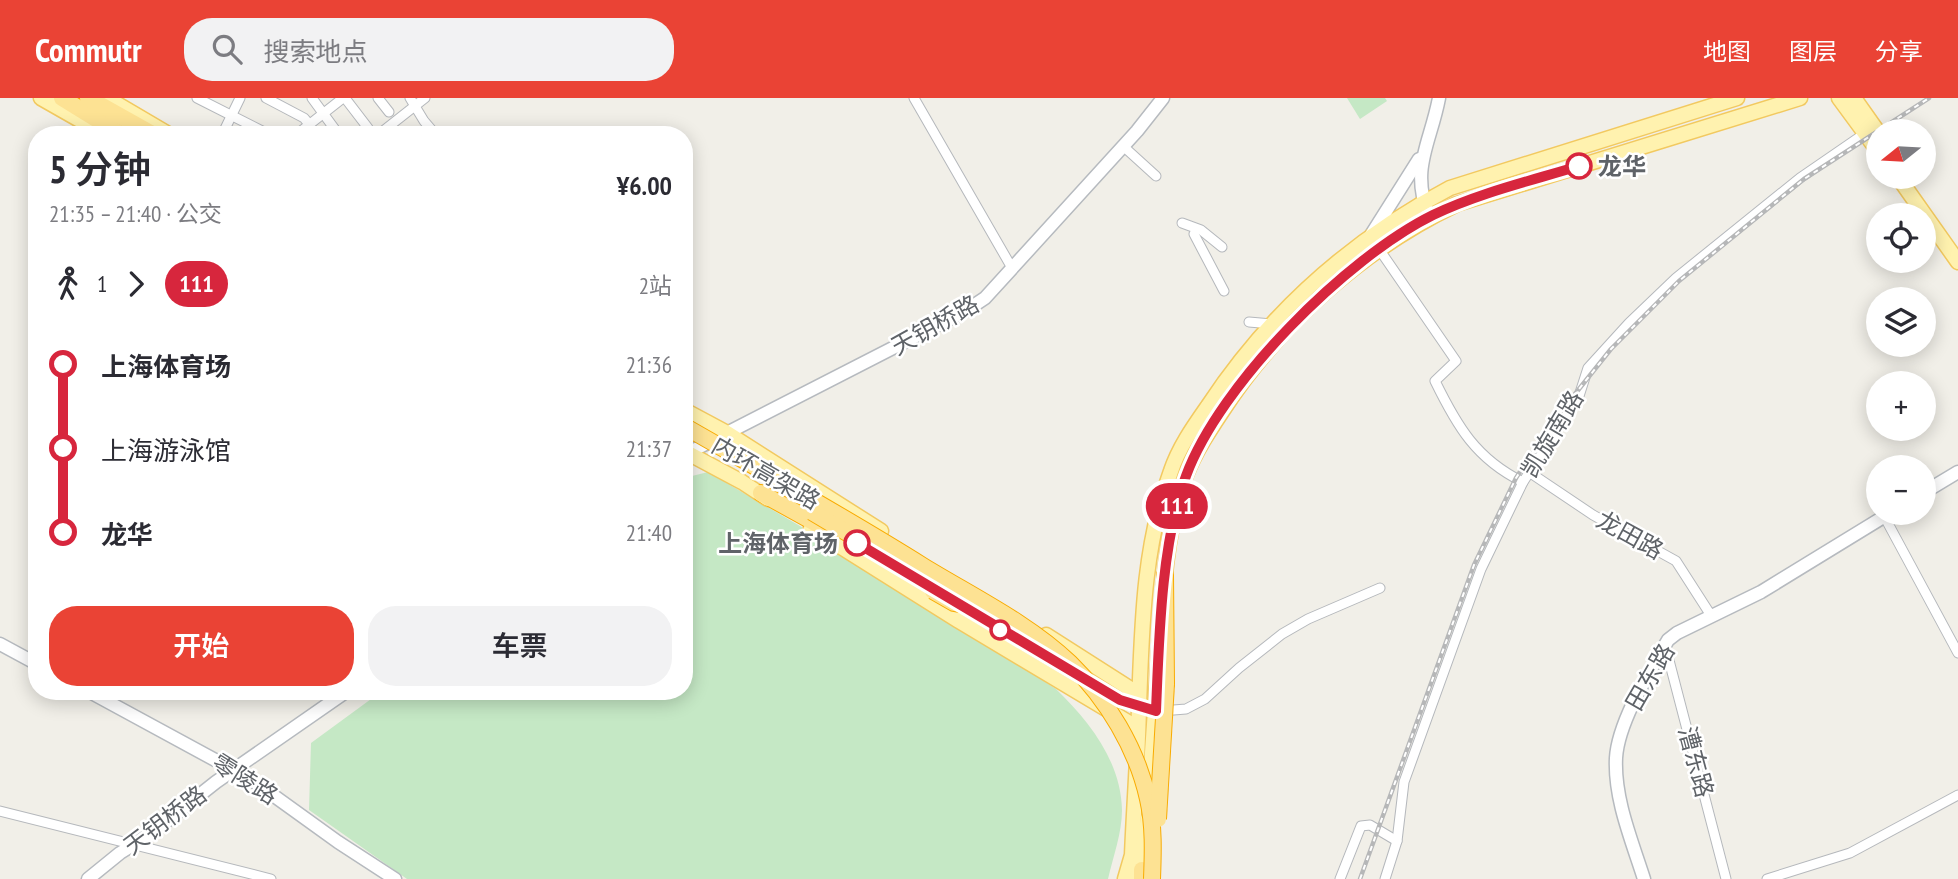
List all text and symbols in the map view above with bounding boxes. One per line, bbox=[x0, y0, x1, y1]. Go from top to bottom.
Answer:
search box bbox=[184, 18, 674, 81]
text: Commutr bbox=[35, 28, 142, 71]
icon: search bbox=[208, 30, 246, 68]
text: 搜索地点 bbox=[264, 35, 368, 68]
text: 地图 bbox=[1703, 36, 1751, 67]
text: 图层 bbox=[1789, 36, 1837, 67]
text: 分享 bbox=[1875, 36, 1923, 67]
north arrow bbox=[1866, 119, 1936, 189]
map controls bbox=[1866, 119, 1936, 525]
text: 5 分钟 bbox=[49, 144, 151, 193]
place label: 龙华 bbox=[1598, 151, 1646, 182]
marker: 龙华 bbox=[1566, 153, 1592, 179]
text: ¥6.00 bbox=[617, 169, 672, 202]
text: 21:35 – 21:40 · 公交 bbox=[49, 199, 222, 228]
button: locate bbox=[1866, 203, 1936, 273]
icon: walk bbox=[49, 265, 87, 303]
icon: forward bbox=[117, 265, 155, 303]
text: 111 bbox=[179, 268, 214, 299]
text: 1 bbox=[97, 269, 107, 298]
text: 2站 bbox=[639, 271, 672, 300]
button: layers bbox=[1866, 287, 1936, 357]
street label: 天钥桥路 bbox=[886, 288, 984, 362]
text: 上海体育场 bbox=[101, 350, 231, 383]
text: 21:36 bbox=[626, 350, 672, 379]
button: + bbox=[1866, 371, 1936, 441]
street label: 凯旋南路 bbox=[1514, 385, 1590, 483]
street label: 内环高架路 bbox=[706, 430, 826, 516]
text: 上海游泳馆 bbox=[101, 434, 231, 467]
text: 21:37 bbox=[626, 434, 672, 463]
button: − bbox=[1866, 455, 1936, 525]
line badge: 111 bbox=[1137, 483, 1217, 529]
text: 111 bbox=[1160, 490, 1194, 521]
street label: 龙田路 bbox=[1591, 504, 1669, 566]
text: 龙华 bbox=[101, 518, 153, 551]
text: 21:40 bbox=[626, 518, 672, 547]
place label: 上海体育场 bbox=[718, 528, 838, 559]
marker: 上海体育场 bbox=[844, 530, 870, 556]
button: 开始 bbox=[49, 606, 354, 686]
button: 车票 bbox=[368, 606, 672, 686]
unlabelled marker bbox=[990, 620, 1010, 640]
street label: 田东路 bbox=[1619, 638, 1681, 716]
street label: 漕东路 bbox=[1672, 723, 1720, 801]
street label: 零陵路 bbox=[206, 747, 284, 811]
street label: 天钥桥路 bbox=[117, 779, 213, 861]

